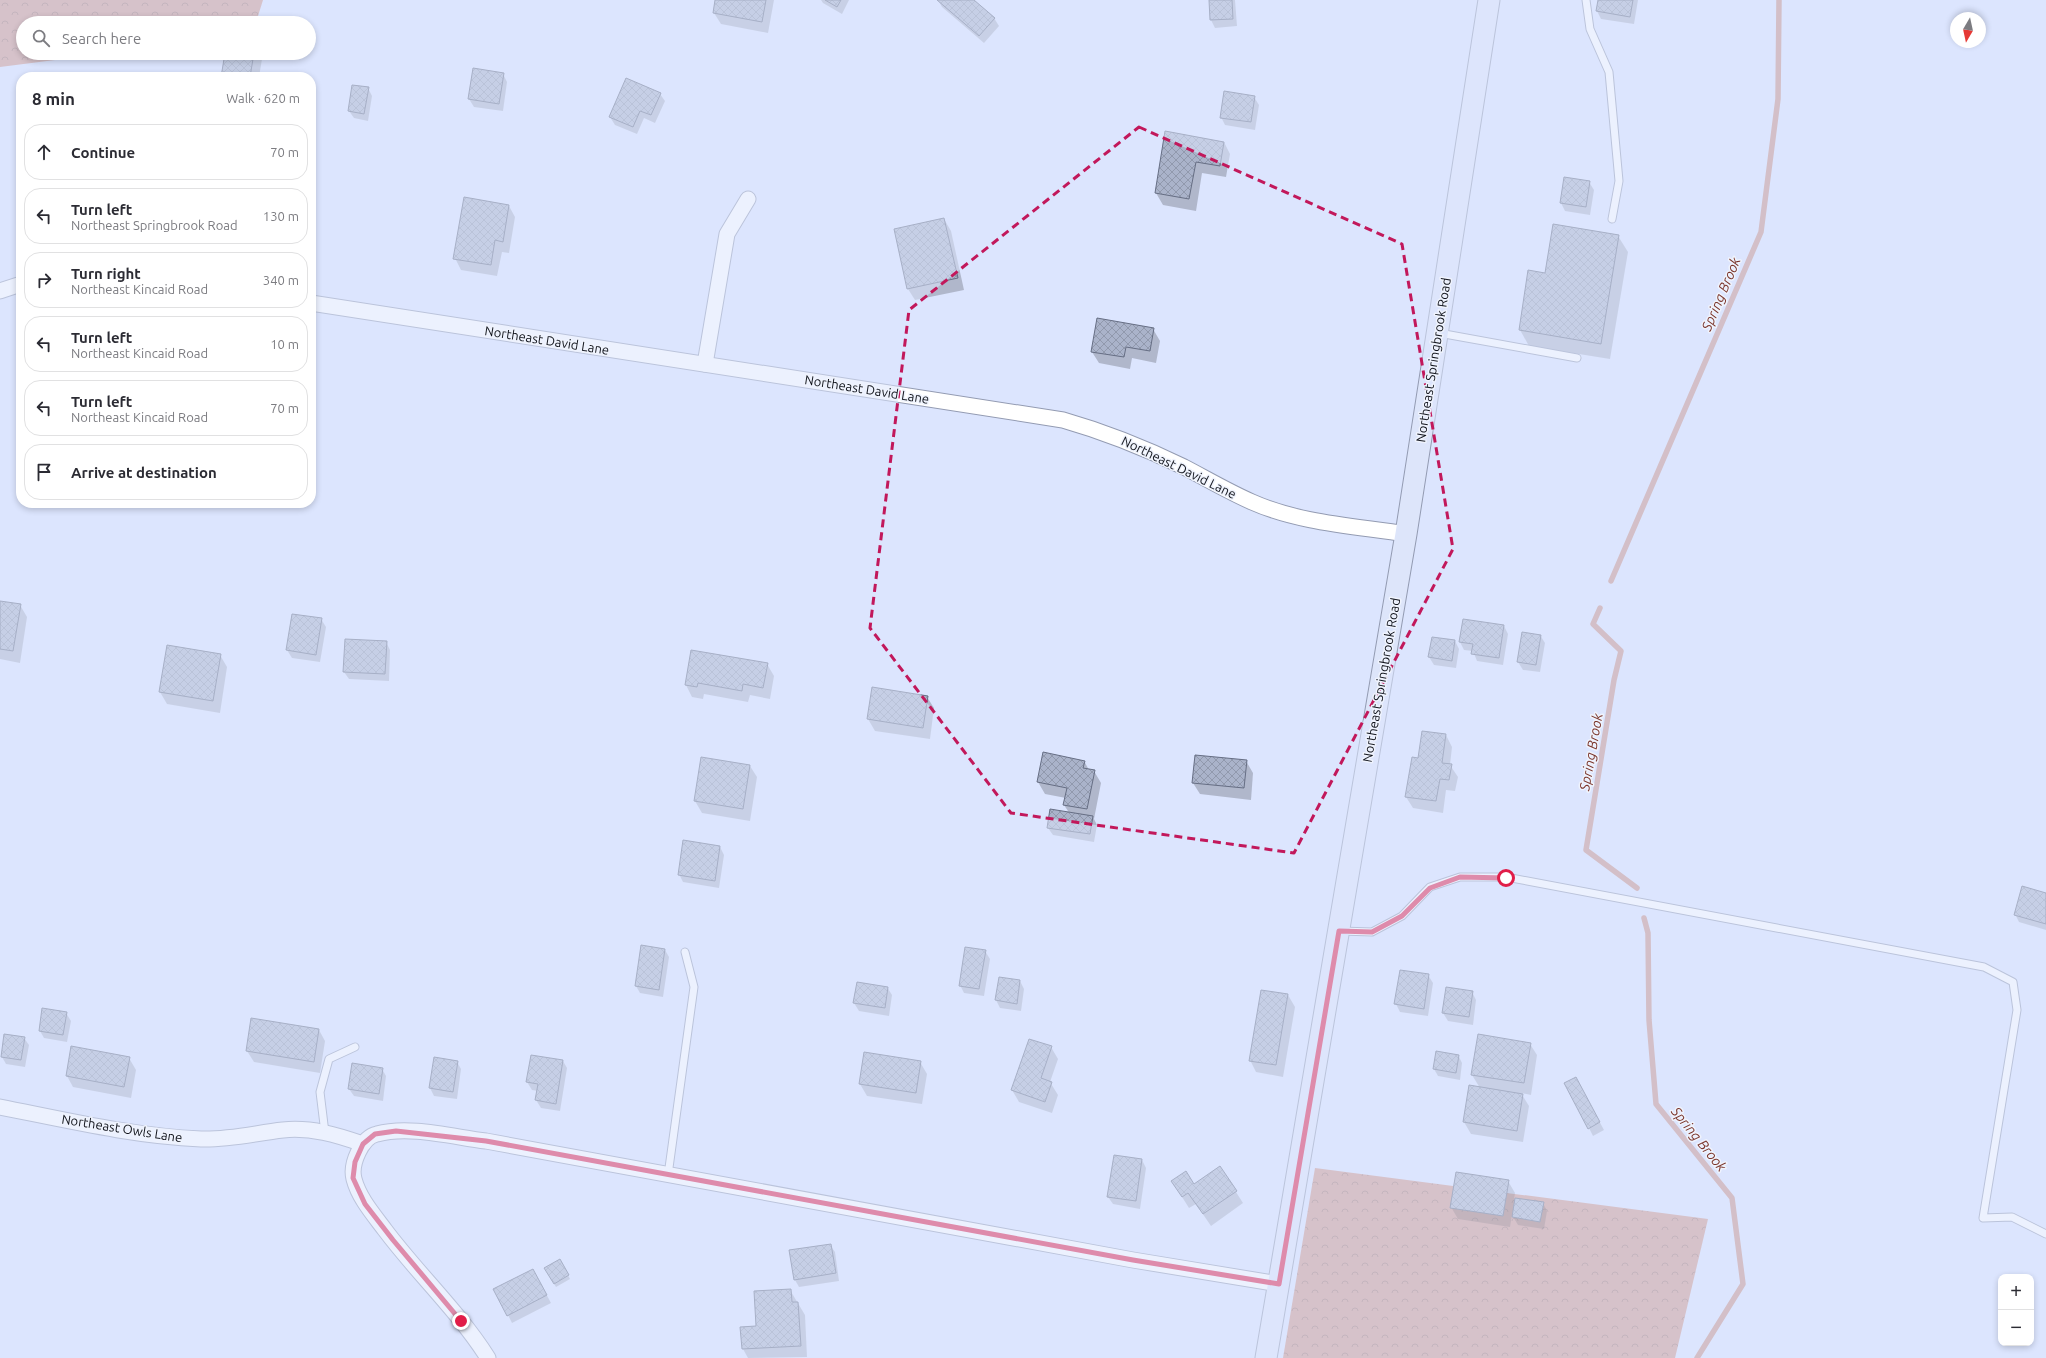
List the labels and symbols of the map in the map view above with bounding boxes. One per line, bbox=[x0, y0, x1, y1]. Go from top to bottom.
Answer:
north arrow bbox=[1950, 12, 1986, 48]
water label: Spring Brook bbox=[1698, 254, 1744, 334]
street label: Northeast Springbrook Road bbox=[1413, 277, 1453, 443]
street label: Northeast David Lane bbox=[484, 323, 610, 357]
street label: Northeast David Lane bbox=[804, 372, 930, 406]
street label: Northeast David Lane bbox=[1119, 433, 1239, 501]
street label: Northeast Springbrook Road bbox=[1360, 597, 1402, 763]
water label: Spring Brook bbox=[1576, 711, 1606, 793]
route start bbox=[1497, 869, 1515, 887]
water label: Spring Brook bbox=[1667, 1103, 1730, 1175]
street label: Northeast Owls Lane bbox=[61, 1112, 183, 1144]
route end bbox=[452, 1312, 470, 1330]

